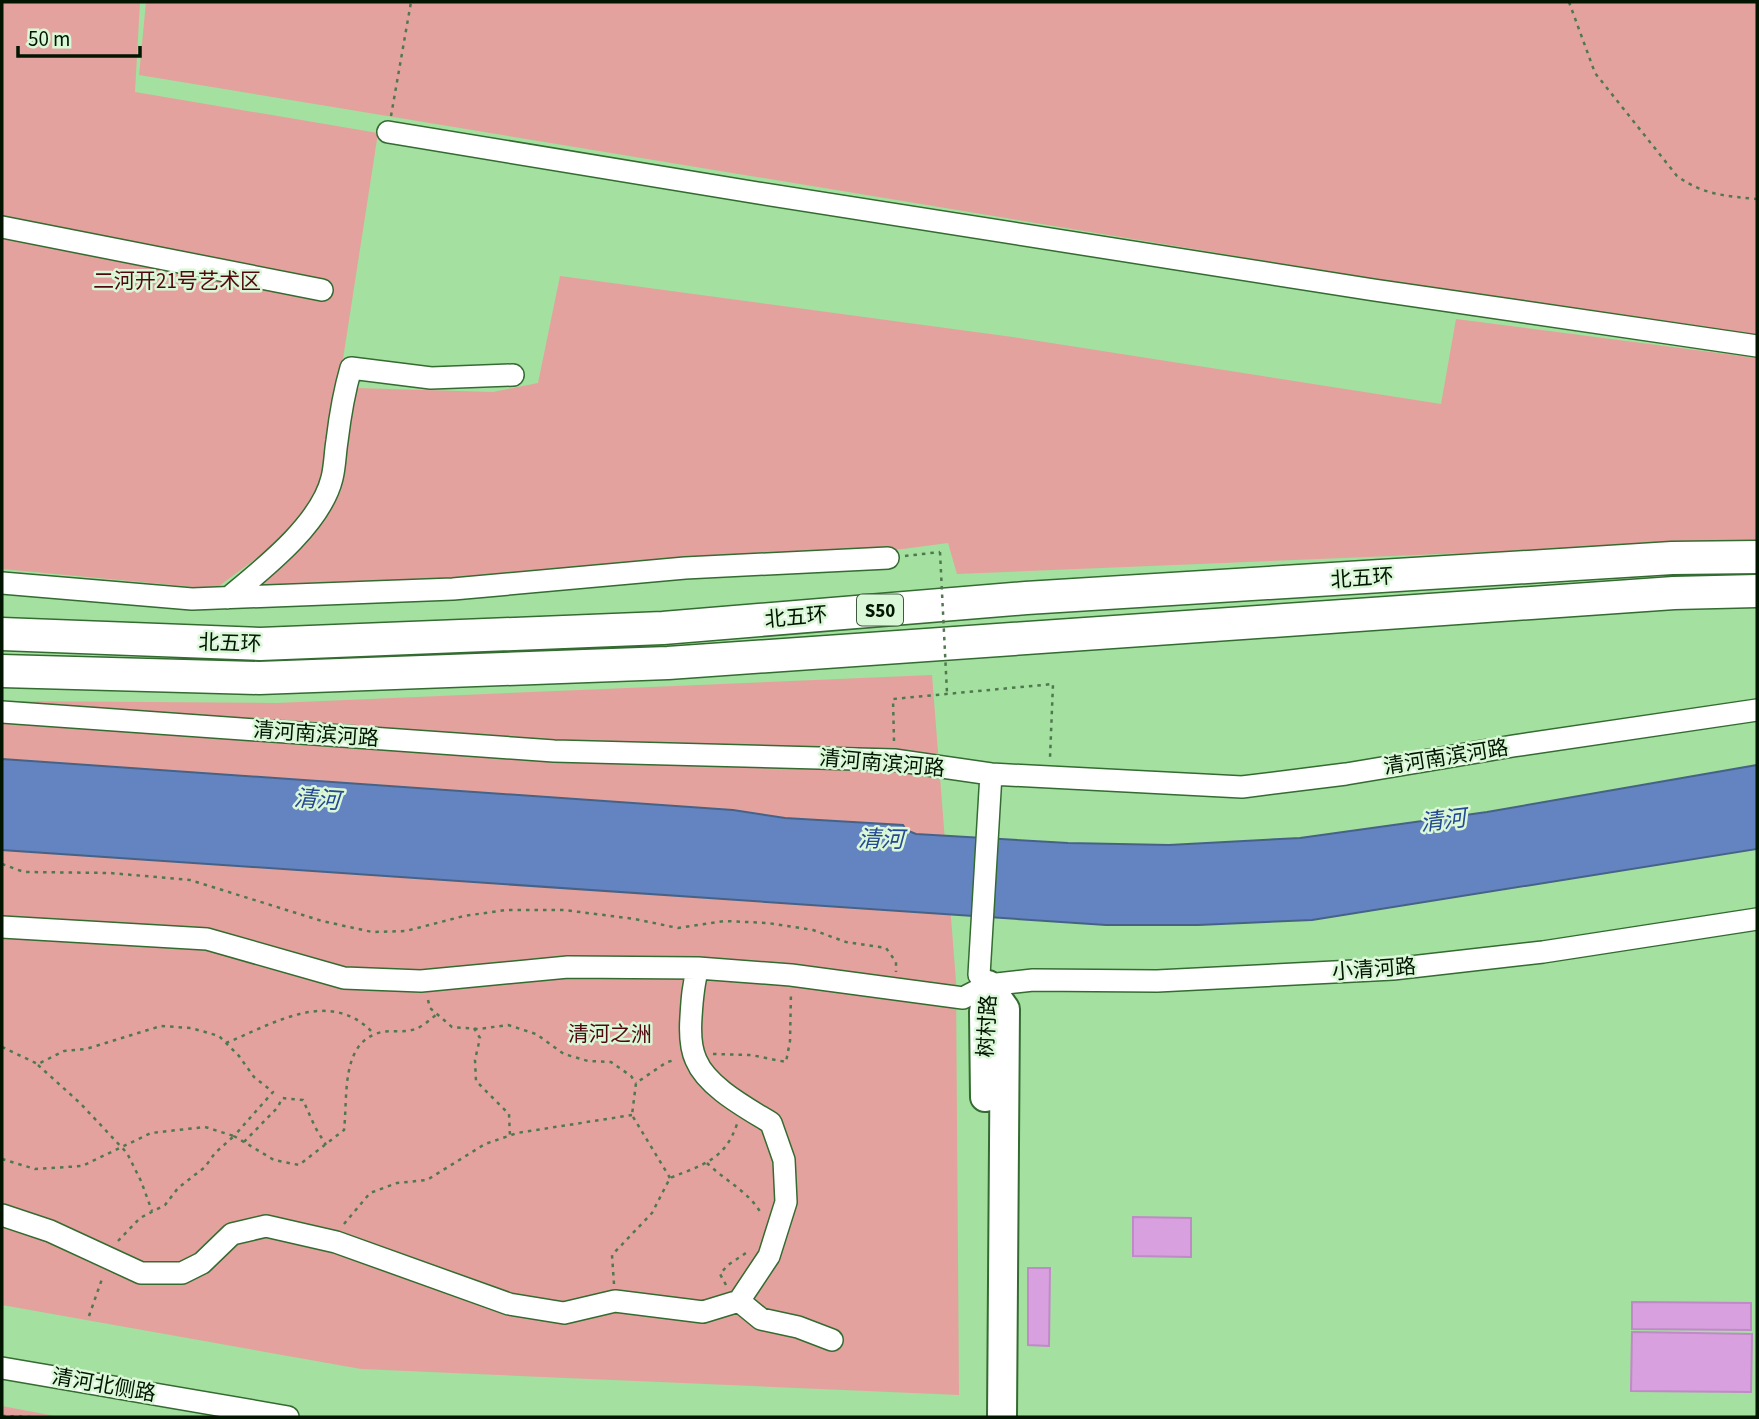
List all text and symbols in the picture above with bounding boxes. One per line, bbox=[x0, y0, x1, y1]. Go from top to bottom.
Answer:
scale bar bbox=[18, 14, 140, 58]
text: 50 m bbox=[28, 24, 70, 54]
park label: 二河开21号艺术区 bbox=[93, 266, 261, 296]
street label: 北五环 bbox=[1330, 561, 1394, 595]
road number: S50 bbox=[857, 594, 903, 625]
street label: 北五环 bbox=[763, 599, 829, 635]
street label: 北五环 bbox=[198, 627, 262, 659]
street label: 清河南滨河路 bbox=[252, 715, 380, 753]
street label: 清河南滨河路 bbox=[1381, 732, 1511, 782]
street label: 清河南滨河路 bbox=[818, 743, 946, 783]
water label: 清河 bbox=[293, 781, 345, 818]
water label: 清河 bbox=[1418, 801, 1472, 840]
water label: 清河 bbox=[858, 823, 908, 856]
street label: 小清河路 bbox=[1331, 951, 1417, 987]
street label: 树村路 bbox=[970, 994, 1004, 1058]
park label: 清河之洲 bbox=[568, 1019, 652, 1049]
street label: 清河北侧路 bbox=[50, 1361, 158, 1409]

